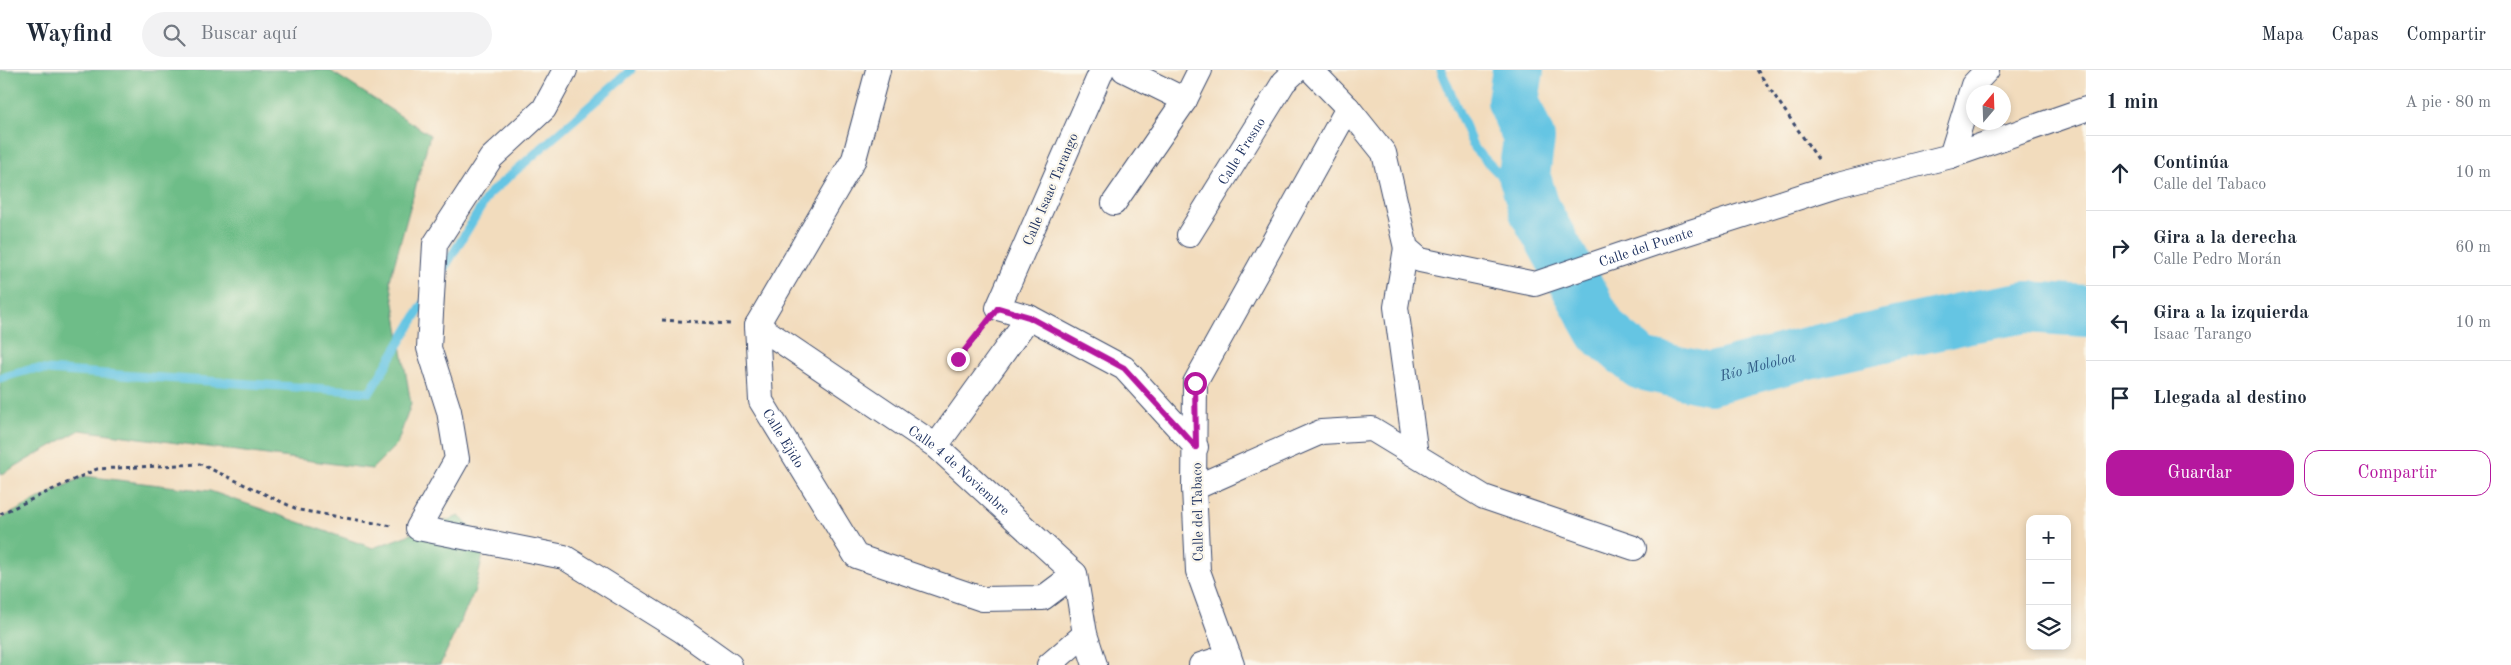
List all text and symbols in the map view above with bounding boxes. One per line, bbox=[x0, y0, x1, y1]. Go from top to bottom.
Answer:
search box bbox=[142, 12, 492, 57]
icon: search bbox=[160, 21, 188, 49]
text: Wayfind bbox=[25, 23, 112, 47]
text: Buscar aquí bbox=[200, 25, 297, 44]
text: Mapa bbox=[2261, 26, 2304, 44]
text: Capas bbox=[2332, 26, 2379, 44]
text: Compartir bbox=[2407, 26, 2486, 44]
north arrow bbox=[1966, 85, 2011, 130]
text: 1 min bbox=[2106, 92, 2159, 113]
text: A pie · 80 m bbox=[2405, 95, 2491, 111]
street label: Calle Fresno bbox=[1216, 115, 1268, 188]
street label: Calle Isaac Tarango bbox=[1021, 131, 1081, 248]
text: Continúa bbox=[2153, 154, 2229, 173]
icon: ahead bbox=[2106, 159, 2134, 187]
text: 10 m bbox=[2455, 165, 2491, 181]
text: Calle del Tabaco bbox=[2153, 177, 2266, 193]
street label: Calle del Puente bbox=[1597, 226, 1695, 270]
text: Gira a la derecha bbox=[2153, 229, 2297, 248]
icon: right bbox=[2106, 234, 2134, 262]
text: 60 m bbox=[2455, 240, 2491, 256]
text: Calle Pedro Morán bbox=[2153, 252, 2281, 268]
text: Gira a la izquierda bbox=[2153, 304, 2309, 323]
icon: left bbox=[2106, 309, 2134, 337]
text: 10 m bbox=[2455, 315, 2491, 331]
text: Isaac Tarango bbox=[2153, 327, 2252, 343]
route end bbox=[947, 348, 970, 371]
water label: Río Mololoa bbox=[1717, 350, 1798, 385]
route start bbox=[1184, 372, 1207, 395]
icon: arrive bbox=[2106, 384, 2134, 412]
text: Llegada al destino bbox=[2153, 389, 2307, 408]
street label: Calle Ejido bbox=[760, 407, 806, 471]
street label: Calle 4 de Noviembre bbox=[905, 423, 1012, 518]
button: Guardar bbox=[2106, 450, 2294, 496]
button: Compartir bbox=[2304, 450, 2491, 496]
street label: Calle del Tabaco bbox=[1190, 462, 1206, 562]
map controls bbox=[2026, 515, 2071, 650]
button: + bbox=[2026, 515, 2071, 560]
button: − bbox=[2026, 560, 2071, 605]
button: layers bbox=[2026, 605, 2071, 650]

